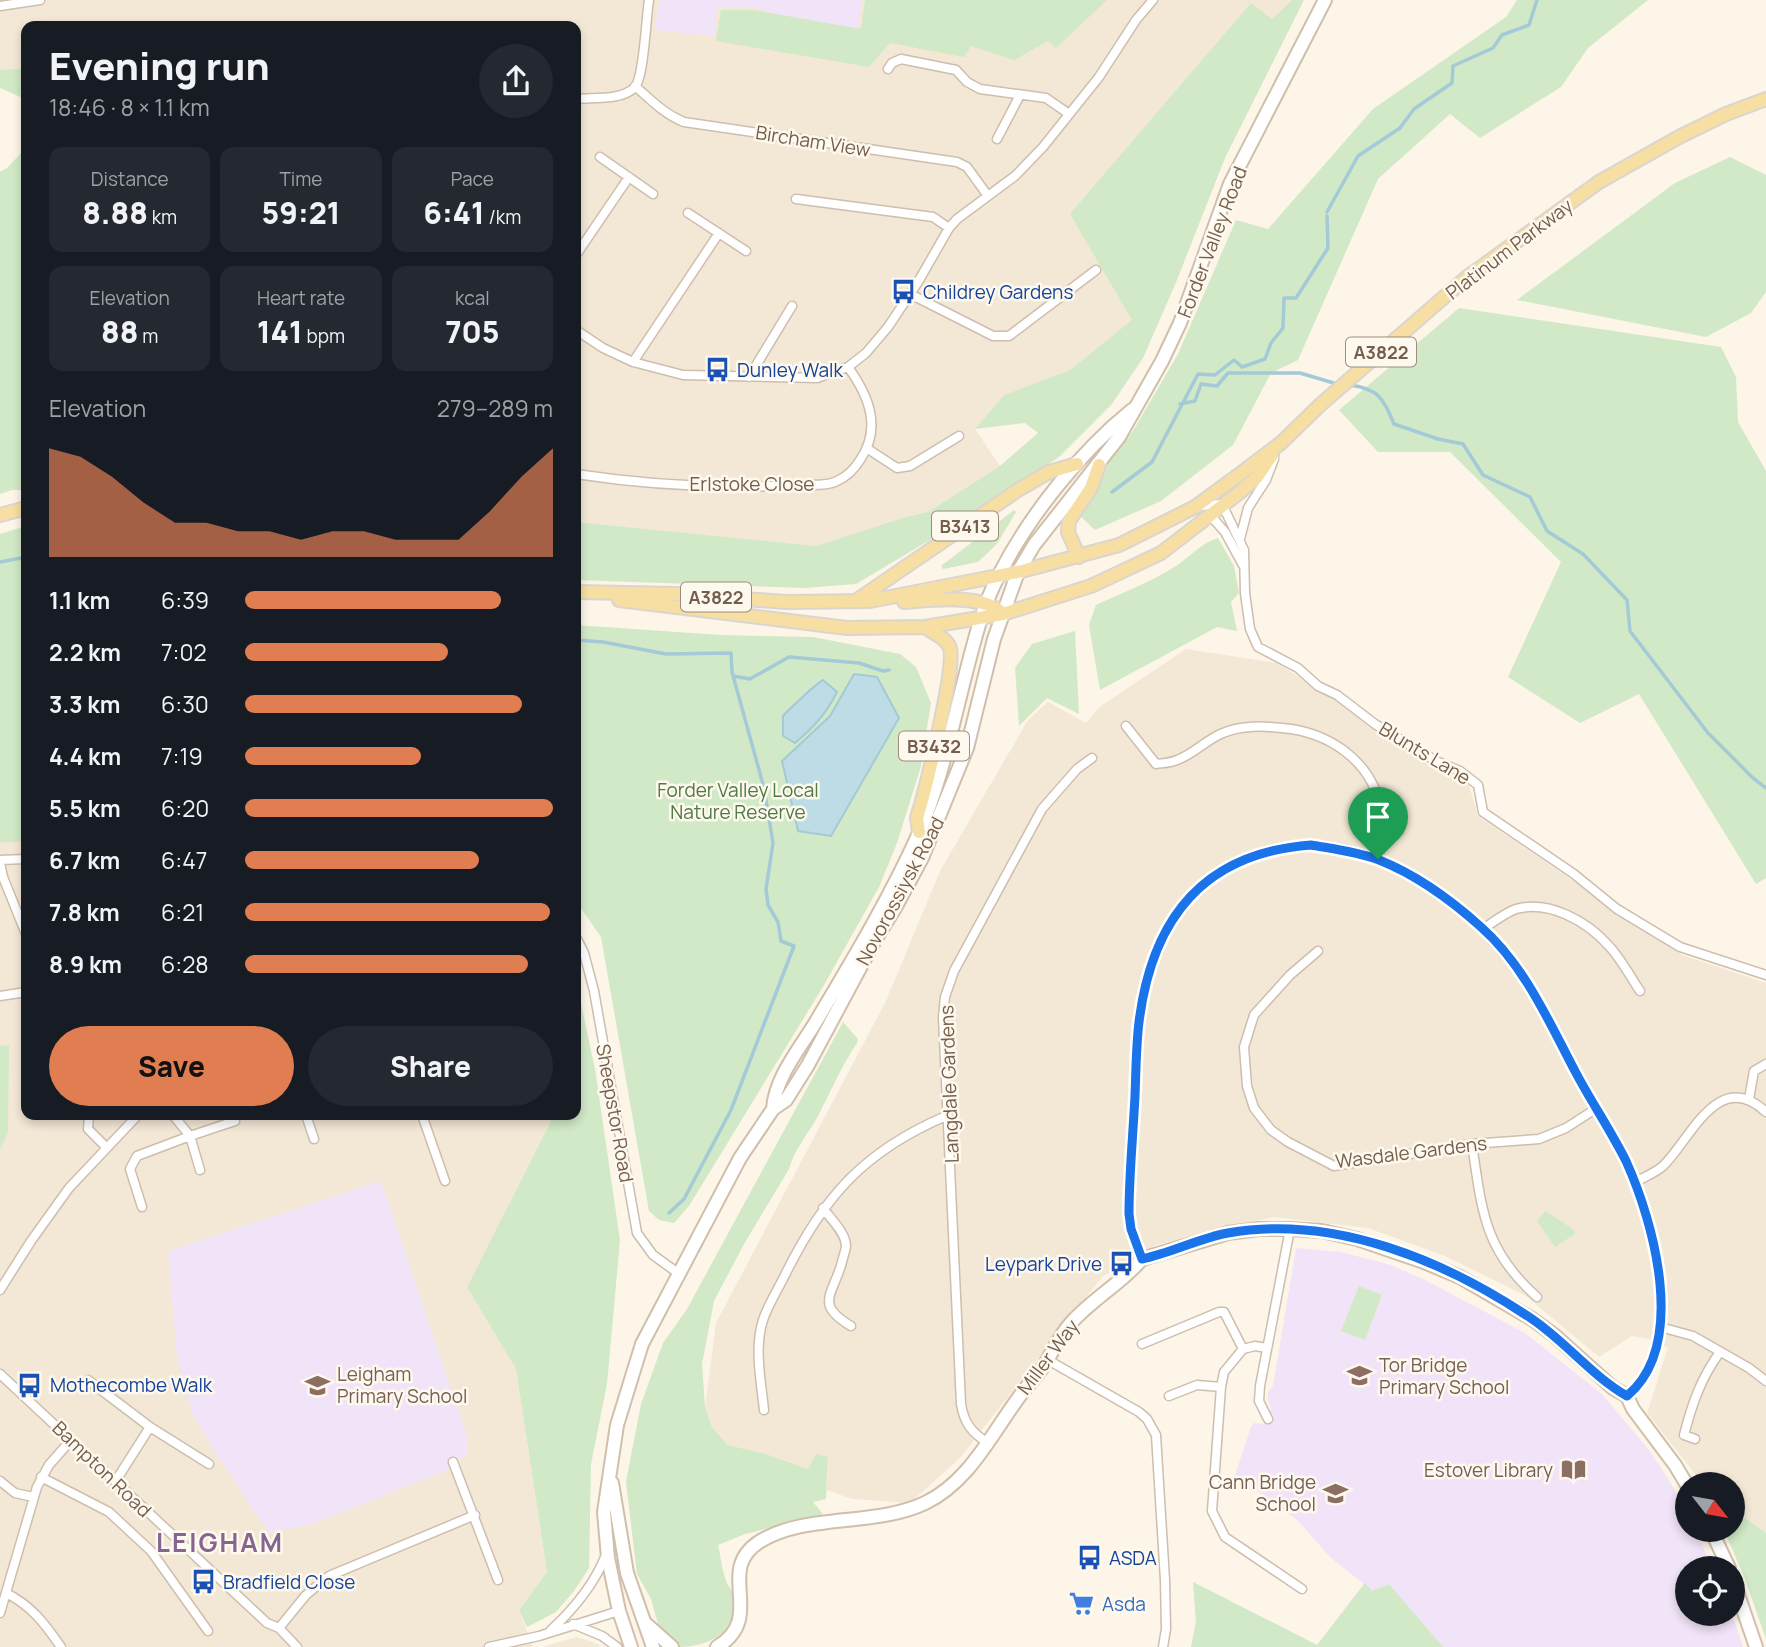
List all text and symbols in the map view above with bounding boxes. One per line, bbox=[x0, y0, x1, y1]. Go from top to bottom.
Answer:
text: Evening run bbox=[49, 39, 270, 91]
button: share bbox=[479, 44, 553, 118]
text: 18:46 · 8 × 1.1 km bbox=[49, 91, 210, 123]
street label: Bircham View bbox=[754, 119, 873, 163]
street label: Forder Valley Road bbox=[1171, 163, 1253, 321]
text: Distance bbox=[91, 166, 169, 192]
text: Time bbox=[280, 166, 322, 192]
text: Pace bbox=[451, 166, 494, 192]
text: 8.88 bbox=[82, 192, 148, 233]
text: 59:21 bbox=[262, 192, 340, 233]
text: 6:41 bbox=[423, 192, 485, 233]
street label: Platinum Parkway bbox=[1440, 193, 1578, 305]
text: km bbox=[148, 204, 177, 230]
text: /km bbox=[485, 204, 521, 230]
bus stop icon: Childrey Gardens bbox=[889, 278, 917, 306]
place label: Childrey Gardens bbox=[923, 279, 1073, 305]
text: Elevation bbox=[90, 285, 170, 311]
text: Heart rate bbox=[257, 285, 345, 311]
text: kcal bbox=[455, 285, 490, 311]
text: 88 bbox=[101, 311, 138, 352]
text: 141 bbox=[257, 311, 303, 352]
text: 705 bbox=[445, 311, 499, 352]
text: m bbox=[138, 323, 158, 349]
text: bpm bbox=[303, 323, 345, 349]
road number: A3822 bbox=[1346, 338, 1416, 366]
bus stop icon: Dunley Walk bbox=[703, 356, 731, 384]
place label: Dunley Walk bbox=[737, 357, 843, 383]
text: Elevation bbox=[49, 392, 146, 424]
text: 279–289 m bbox=[437, 392, 553, 424]
street label: Erlstoke Close bbox=[690, 471, 814, 497]
road number: B3413 bbox=[932, 512, 998, 540]
road number: A3822 bbox=[681, 582, 751, 612]
text: 1.1 km bbox=[49, 584, 110, 616]
text: 6:39 bbox=[161, 584, 209, 616]
text: 2.2 km bbox=[49, 636, 121, 668]
text: 7:02 bbox=[161, 636, 207, 668]
text: 3.3 km bbox=[49, 688, 120, 720]
text: 6:30 bbox=[161, 688, 209, 720]
street label: Blunts Lane bbox=[1374, 715, 1476, 791]
road number: B3432 bbox=[899, 732, 969, 760]
text: 4.4 km bbox=[49, 740, 121, 772]
text: 7:19 bbox=[161, 740, 203, 772]
park label: Forder Valley Local Nature Reserve bbox=[657, 777, 819, 825]
pin bbox=[1348, 787, 1408, 859]
text: 5.5 km bbox=[49, 792, 121, 824]
text: 6:20 bbox=[161, 792, 209, 824]
icon: arrive bbox=[1359, 798, 1397, 836]
street label: Novorossiysk Road bbox=[850, 812, 950, 970]
text: 6.7 km bbox=[49, 844, 120, 876]
text: 6:47 bbox=[161, 844, 207, 876]
text: 7.8 km bbox=[49, 896, 120, 928]
text: 6:21 bbox=[161, 896, 204, 928]
text: 8.9 km bbox=[49, 948, 122, 980]
text: 6:28 bbox=[161, 948, 209, 980]
street label: Langdale Gardens bbox=[933, 1005, 965, 1163]
button: Save bbox=[49, 1026, 294, 1106]
button: Share bbox=[308, 1026, 553, 1106]
street label: Sheepstor Road bbox=[590, 1042, 640, 1184]
street label: Wasdale Gardens bbox=[1334, 1130, 1488, 1174]
bus stop icon: Leypark Drive bbox=[1108, 1250, 1136, 1278]
place label: Leypark Drive bbox=[985, 1251, 1102, 1277]
street label: Miller Way bbox=[1011, 1314, 1085, 1400]
place label: Tor Bridge Primary School bbox=[1379, 1352, 1509, 1400]
place label: Leigham Primary School bbox=[337, 1361, 467, 1409]
school or university icon: Tor Bridge Primary School bbox=[1345, 1362, 1373, 1390]
bus stop icon: Mothecombe Walk bbox=[16, 1371, 44, 1399]
school or university icon: Leigham Primary School bbox=[303, 1371, 331, 1399]
place label: Mothecombe Walk bbox=[50, 1372, 213, 1398]
street label: Bampton Road bbox=[47, 1415, 157, 1523]
library icon: Estover Library bbox=[1559, 1456, 1587, 1484]
place label: Estover Library bbox=[1424, 1457, 1553, 1483]
place label: Cann Bridge School bbox=[1209, 1469, 1316, 1517]
north arrow bbox=[1675, 1472, 1745, 1542]
map controls bbox=[1675, 1472, 1745, 1626]
school or university icon: Cann Bridge School bbox=[1322, 1479, 1350, 1507]
district label: LEIGHAM bbox=[156, 1524, 284, 1560]
bus stop icon: ASDA bbox=[1075, 1544, 1103, 1572]
place label: ASDA bbox=[1109, 1545, 1157, 1571]
button: locate bbox=[1675, 1556, 1745, 1626]
bus stop icon: Bradfield Close bbox=[189, 1568, 217, 1596]
place label: Bradfield Close bbox=[223, 1569, 355, 1595]
supermarket icon: Asda bbox=[1068, 1590, 1096, 1618]
place label: Asda bbox=[1102, 1591, 1146, 1617]

